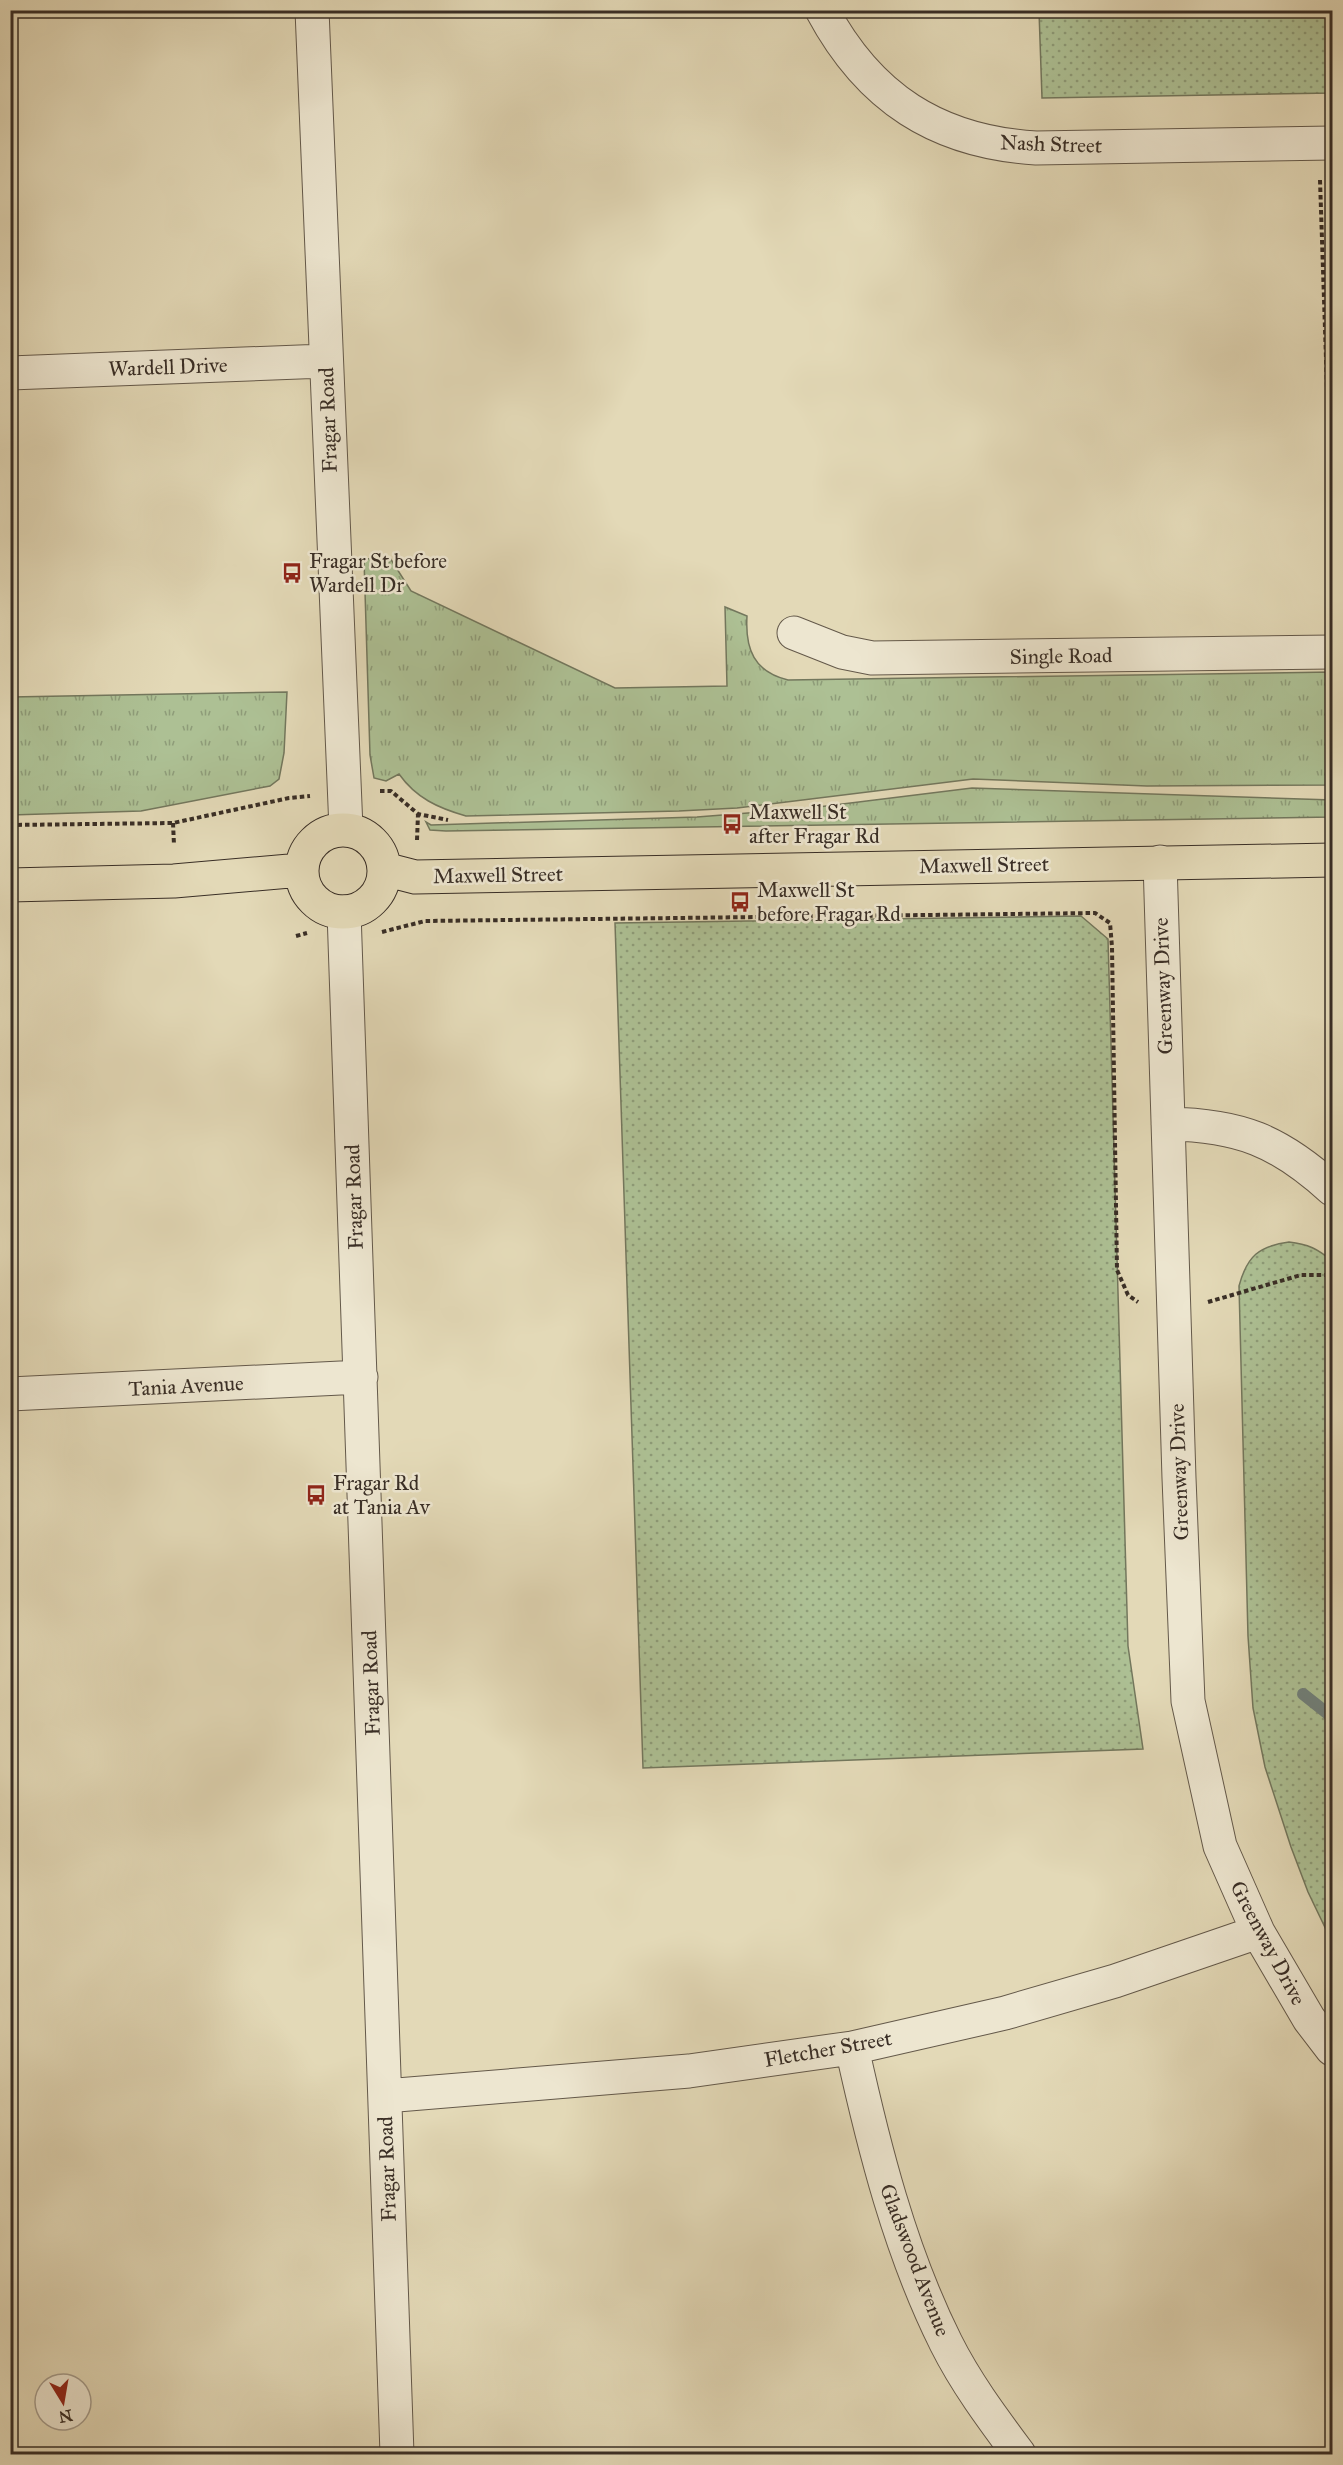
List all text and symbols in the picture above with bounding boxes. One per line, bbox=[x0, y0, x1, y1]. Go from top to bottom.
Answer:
street label: Nash Street bbox=[999, 129, 1103, 159]
street label: Wardell Drive bbox=[108, 352, 228, 382]
street label: Fragar Road bbox=[313, 366, 343, 473]
place label: Fragar St before Wardell Dr bbox=[309, 548, 447, 598]
bus stop icon: Fragar St before Wardell Dr bbox=[280, 561, 304, 585]
street label: Single Road bbox=[1009, 642, 1113, 670]
place label: Maxwell St after Fragar Rd bbox=[749, 799, 880, 849]
bus stop icon: Maxwell St after Fragar Rd bbox=[720, 812, 744, 836]
street label: Maxwell Street bbox=[919, 851, 1050, 879]
street label: Maxwell Street bbox=[433, 861, 564, 889]
place label: Maxwell St before Fragar Rd bbox=[757, 877, 901, 927]
bus stop icon: Maxwell St before Fragar Rd bbox=[728, 890, 752, 914]
street label: Greenway Drive bbox=[1148, 917, 1178, 1055]
street label: Fragar Road bbox=[339, 1143, 369, 1250]
street label: Tania Avenue bbox=[128, 1370, 245, 1402]
street label: Greenway Drive bbox=[1164, 1403, 1194, 1541]
place label: Fragar Rd at Tania Av bbox=[333, 1470, 431, 1520]
bus stop icon: Fragar Rd at Tania Av bbox=[304, 1483, 328, 1507]
street label: Fragar Road bbox=[356, 1629, 386, 1736]
street label: Greenway Drive bbox=[1224, 1876, 1312, 2010]
street label: Fletcher Street bbox=[762, 2025, 894, 2073]
street label: Fragar Road bbox=[372, 2115, 402, 2222]
street label: Gladswood Avenue bbox=[874, 2180, 956, 2340]
north arrow bbox=[33, 2372, 93, 2432]
text: N bbox=[57, 2406, 74, 2427]

